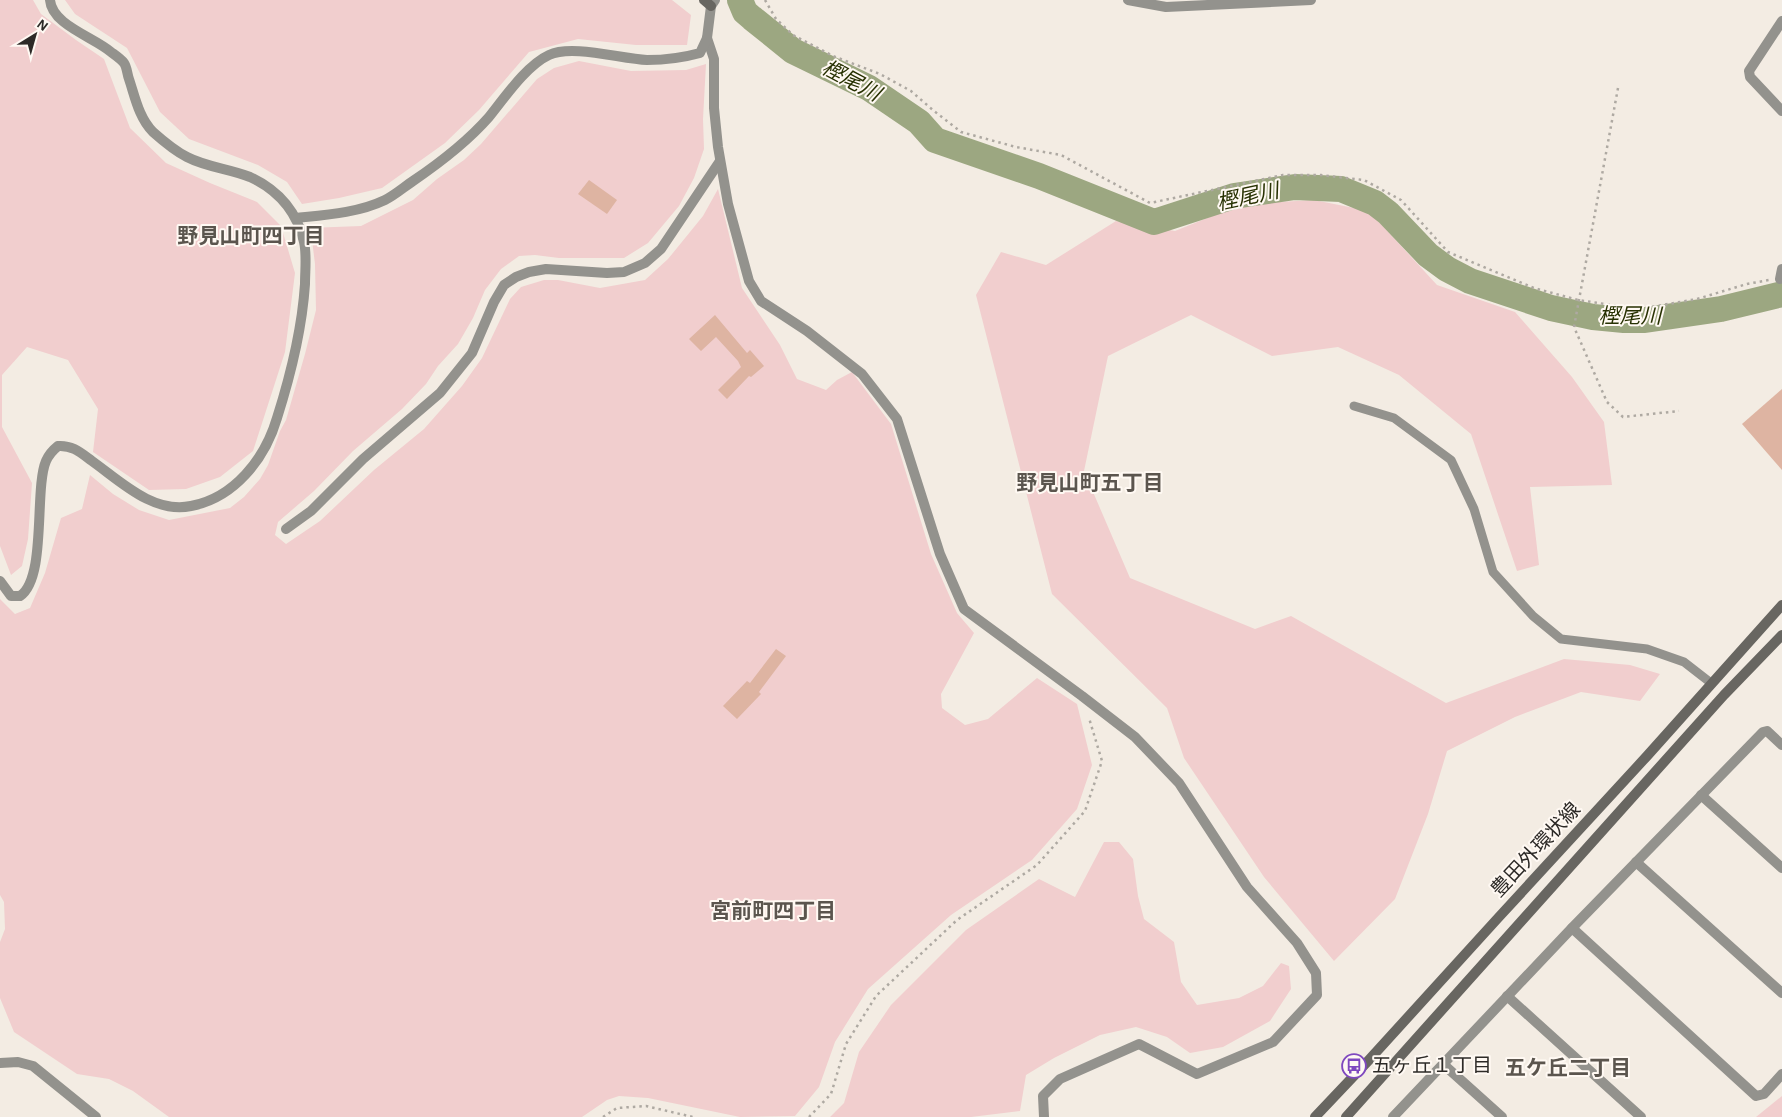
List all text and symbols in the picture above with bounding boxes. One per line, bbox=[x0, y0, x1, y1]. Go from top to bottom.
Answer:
north arrow bbox=[10, 10, 60, 60]
text: N bbox=[34, 17, 50, 34]
water label: 樫尾川 bbox=[818, 56, 886, 106]
water label: 樫尾川 bbox=[1215, 179, 1283, 214]
district label: 野見山町四丁目 bbox=[178, 225, 325, 247]
water label: 樫尾川 bbox=[1599, 305, 1663, 327]
district label: 野見山町五丁目 bbox=[1017, 472, 1164, 494]
street label: 豊田外環状線 bbox=[1486, 798, 1584, 901]
district label: 宮前町四丁目 bbox=[710, 899, 836, 922]
bus stop icon: 五ヶ丘１丁目 bbox=[1341, 1053, 1367, 1079]
place label: 五ヶ丘１丁目 bbox=[1372, 1055, 1492, 1076]
district label: 五ケ丘二丁目 bbox=[1505, 1057, 1631, 1079]

